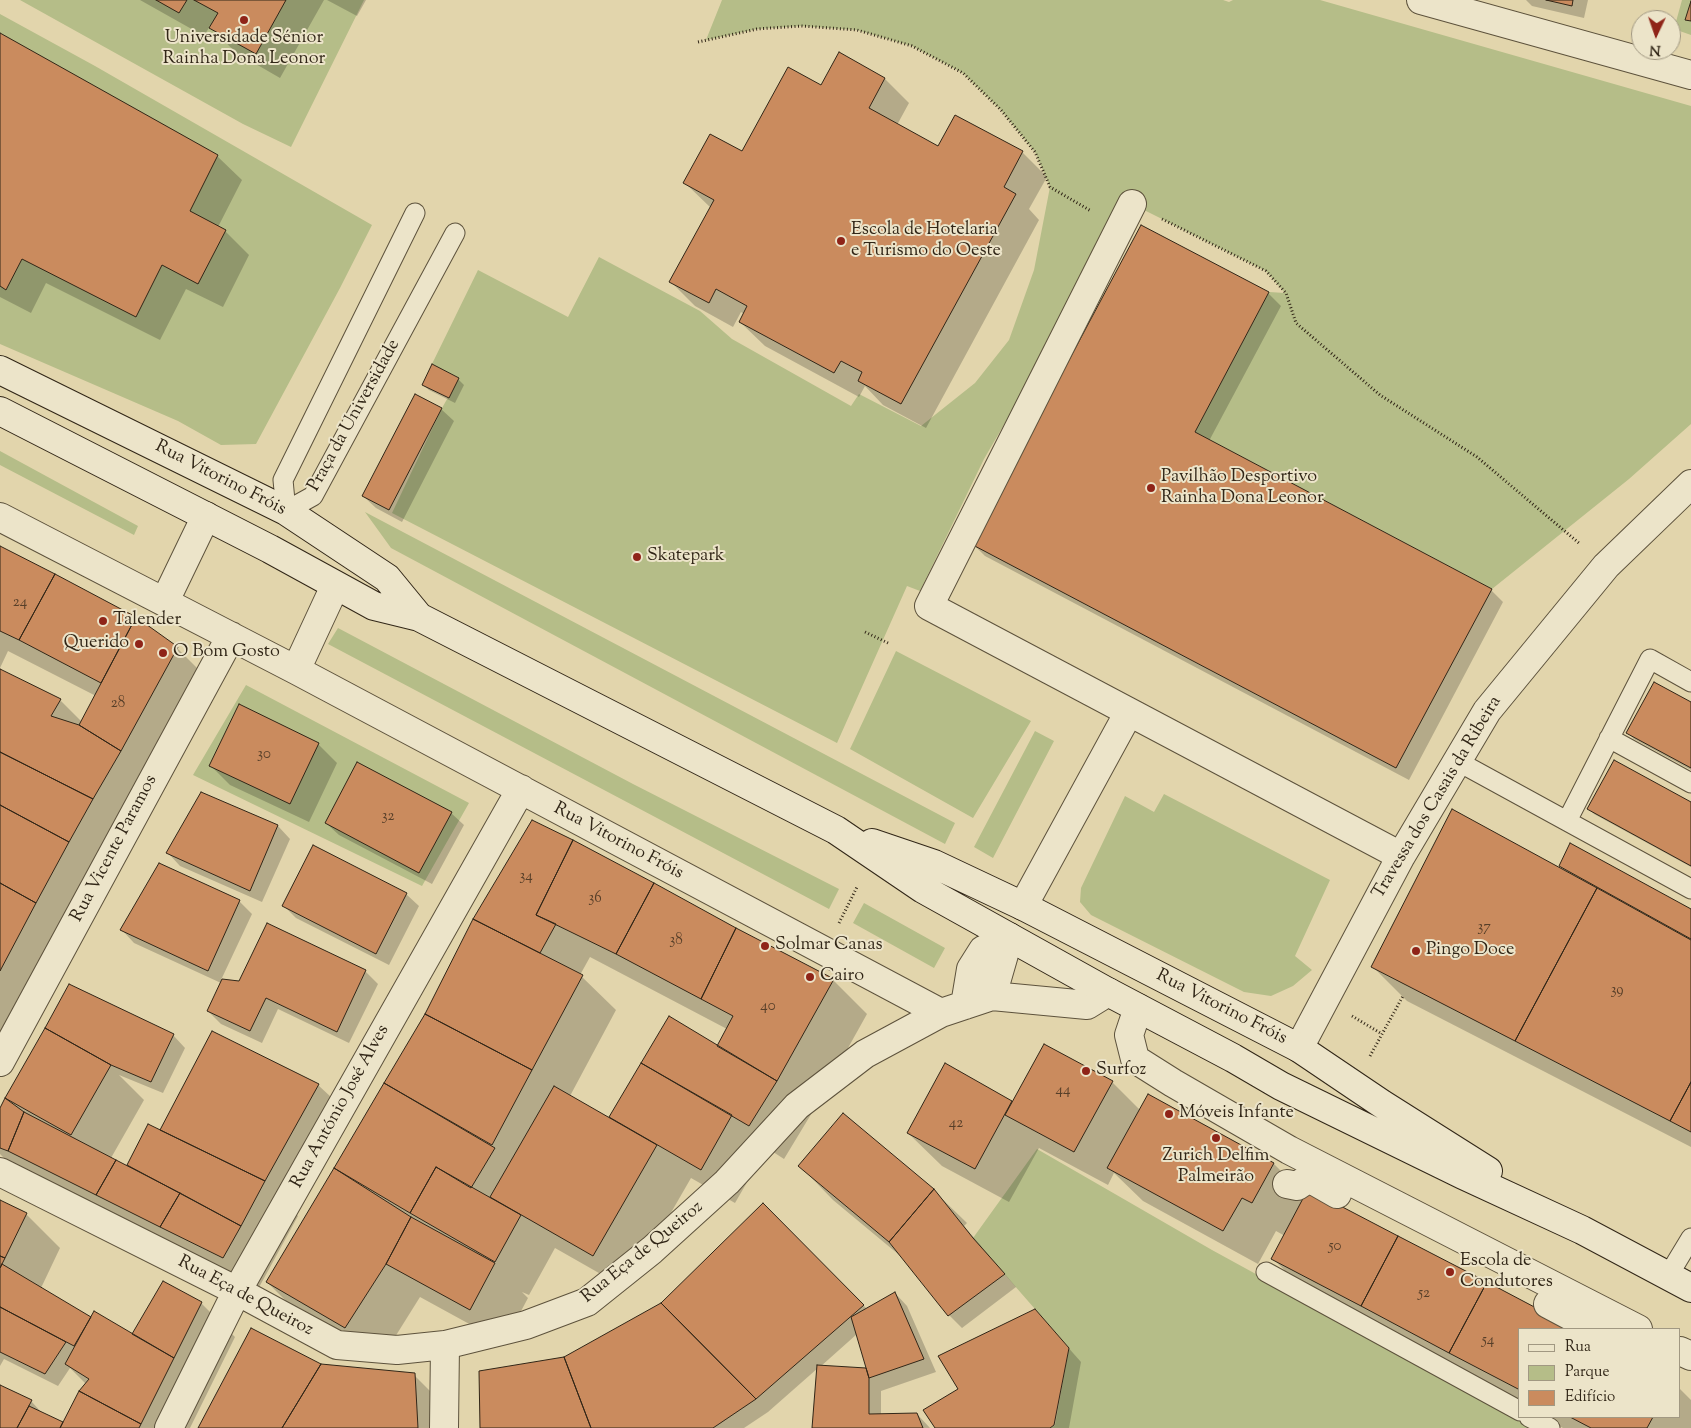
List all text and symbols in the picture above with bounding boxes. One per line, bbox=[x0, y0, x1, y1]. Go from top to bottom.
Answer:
north arrow bbox=[1631, 10, 1681, 60]
marker: Universidade Sénior Rainha Dona Leonor bbox=[238, 14, 250, 26]
place label: Universidade Sénior Rainha Dona Leonor bbox=[163, 28, 325, 70]
text: N bbox=[1649, 39, 1661, 59]
place label: Escola de Hotelaria e Turismo do Oeste bbox=[851, 220, 1001, 262]
marker: Escola de Hotelaria e Turismo do Oeste bbox=[835, 235, 847, 247]
street label: Praça da Universidade bbox=[304, 336, 406, 496]
street label: Rua Vitorino Fróis bbox=[151, 437, 289, 521]
place label: Pavilhão Desportivo Rainha Dona Leonor bbox=[1161, 467, 1324, 509]
marker: Pavilhão Desportivo Rainha Dona Leonor bbox=[1145, 482, 1157, 494]
place label: Skatepark bbox=[647, 546, 725, 568]
marker: Skatepark bbox=[631, 551, 643, 563]
house number: 24 bbox=[13, 594, 27, 612]
place label: Talender bbox=[113, 610, 181, 632]
marker: Talender bbox=[97, 615, 109, 627]
place label: Querido bbox=[64, 633, 129, 655]
marker: Querido bbox=[133, 638, 145, 650]
place label: O Bom Gosto bbox=[173, 642, 280, 664]
marker: O Bom Gosto bbox=[157, 647, 169, 659]
street label: Travessa dos Casais da Ribeira bbox=[1369, 693, 1507, 903]
house number: 28 bbox=[111, 695, 125, 713]
house number: 30 bbox=[257, 746, 271, 764]
street label: Rua Vicente Paramos bbox=[67, 772, 163, 926]
street label: Rua Vitorino Fróis bbox=[549, 799, 687, 885]
house number: 32 bbox=[381, 808, 395, 826]
house number: 34 bbox=[519, 868, 533, 886]
house number: 36 bbox=[588, 890, 602, 908]
house number: 37 bbox=[1477, 919, 1491, 937]
house number: 38 bbox=[669, 932, 683, 950]
place label: Solmar Canas bbox=[775, 935, 883, 957]
marker: Solmar Canas bbox=[759, 940, 771, 952]
place label: Pingo Doce bbox=[1426, 940, 1514, 962]
marker: Pingo Doce bbox=[1410, 945, 1422, 957]
place label: Cairo bbox=[820, 966, 864, 988]
street label: Rua Vitorino Fróis bbox=[1152, 966, 1290, 1050]
marker: Cairo bbox=[804, 971, 816, 983]
house number: 39 bbox=[1610, 982, 1624, 1000]
house number: 40 bbox=[760, 998, 776, 1016]
street label: Rua António José Alves bbox=[287, 1022, 395, 1192]
place label: Surfoz bbox=[1096, 1060, 1146, 1082]
marker: Surfoz bbox=[1080, 1065, 1092, 1077]
house number: 44 bbox=[1055, 1082, 1071, 1100]
place label: Móveis Infante bbox=[1179, 1103, 1294, 1125]
marker: Móveis Infante bbox=[1163, 1108, 1175, 1120]
house number: 42 bbox=[949, 1115, 963, 1133]
marker: Zurich Delfim Palmeirão bbox=[1210, 1132, 1222, 1144]
place label: Zurich Delfim Palmeirão bbox=[1163, 1146, 1269, 1188]
street label: Rua Eça de Queiroz bbox=[578, 1197, 708, 1309]
house number: 50 bbox=[1328, 1238, 1342, 1256]
place label: Escola de Condutores bbox=[1460, 1251, 1553, 1294]
street label: Rua Eça de Queiroz bbox=[173, 1252, 317, 1342]
marker: Escola de Condutores bbox=[1444, 1266, 1456, 1278]
house number: 52 bbox=[1418, 1285, 1430, 1303]
legend bbox=[1518, 1328, 1681, 1418]
house number: 54 bbox=[1482, 1332, 1494, 1350]
text: Rua bbox=[1565, 1337, 1591, 1358]
text: Parque bbox=[1565, 1362, 1609, 1383]
text: Edifício bbox=[1565, 1387, 1615, 1408]

